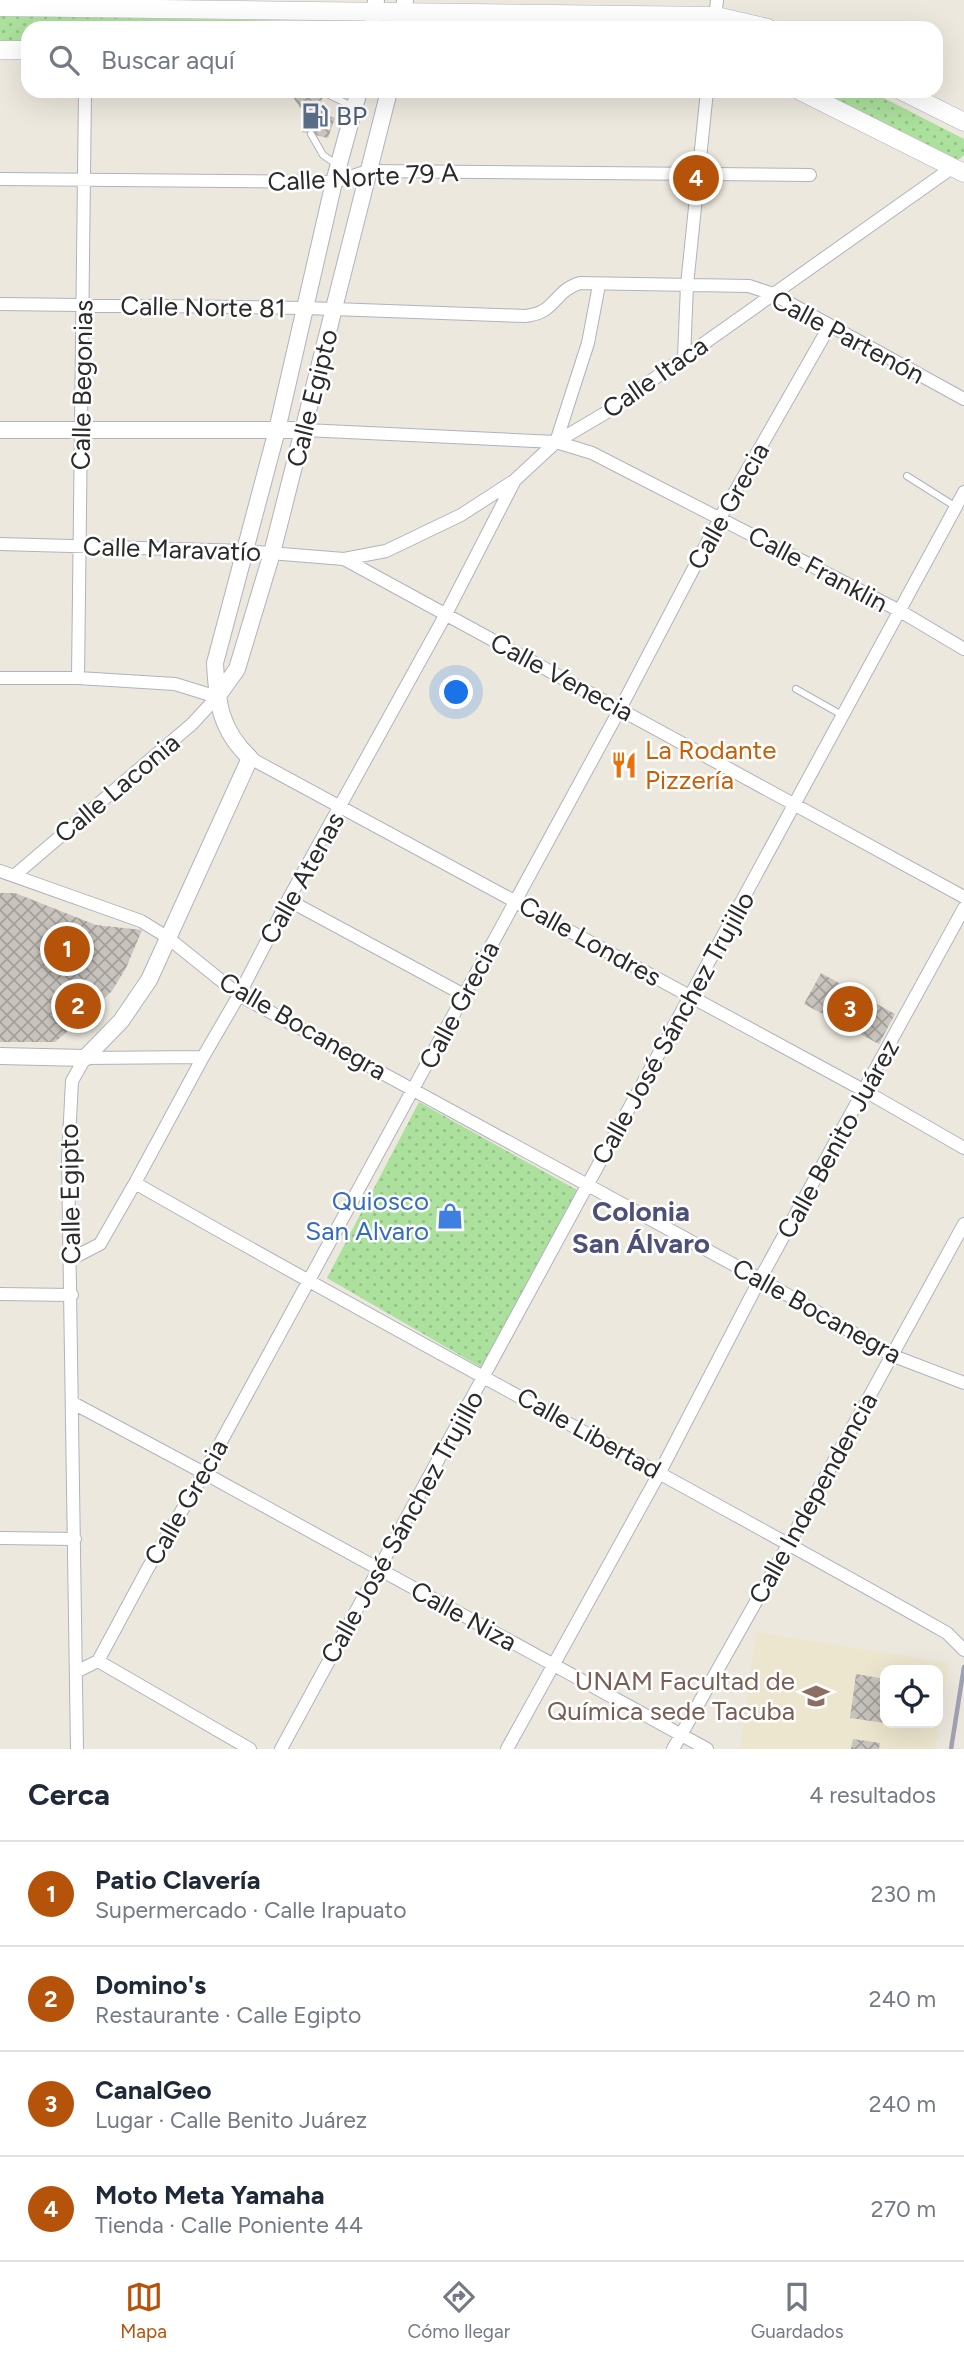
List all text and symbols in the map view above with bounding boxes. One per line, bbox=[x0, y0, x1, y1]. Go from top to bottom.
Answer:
search box bbox=[21, 21, 943, 98]
icon: search bbox=[45, 41, 83, 79]
text: Buscar aquí bbox=[101, 44, 235, 76]
place label: BP bbox=[336, 100, 367, 132]
fuel station icon: BP bbox=[300, 101, 330, 131]
pin: 4 bbox=[673, 152, 719, 204]
street label: Calle Norte 79 A bbox=[267, 156, 460, 198]
street label: Calle Partenón bbox=[766, 283, 930, 391]
street label: Calle Norte 81 bbox=[120, 290, 286, 324]
street label: Calle Begonias bbox=[65, 300, 99, 470]
street label: Calle Egipto bbox=[279, 326, 345, 470]
street label: Calle Itaca bbox=[596, 329, 714, 425]
street label: Calle Grecia bbox=[680, 437, 776, 575]
street label: Calle Franklin bbox=[743, 519, 893, 619]
street label: Calle Maravatío bbox=[82, 530, 262, 568]
street label: Calle Venecia bbox=[485, 626, 639, 728]
your location bbox=[439, 675, 473, 709]
street label: Calle Laconia bbox=[48, 726, 186, 850]
place label: La Rodante Pizzería bbox=[645, 734, 777, 796]
restaurant icon: La Rodante Pizzería bbox=[609, 750, 639, 780]
street label: Calle Atenas bbox=[253, 807, 351, 949]
street label: Calle José Sánchez Trujillo bbox=[585, 886, 761, 1170]
street label: Calle Londres bbox=[513, 889, 667, 993]
pin: 1 bbox=[44, 923, 90, 975]
street label: Calle Grecia bbox=[412, 936, 506, 1074]
street label: Calle Bocanegra bbox=[213, 965, 393, 1087]
pin: 2 bbox=[55, 980, 101, 1032]
pin: 3 bbox=[827, 983, 873, 1035]
street label: Calle Benito Juárez bbox=[770, 1034, 906, 1244]
street label: Calle Egipto bbox=[53, 1123, 87, 1265]
place label: Quiosco San Alvaro bbox=[305, 1185, 429, 1247]
district label: Colonia San Álvaro bbox=[572, 1194, 710, 1260]
shop icon: Quiosco San Alvaro bbox=[435, 1201, 465, 1231]
street label: Calle Bocanegra bbox=[727, 1251, 907, 1371]
street label: Calle Libertad bbox=[511, 1380, 667, 1486]
street label: Calle José Sánchez Trujillo bbox=[314, 1385, 490, 1669]
street label: Calle Independencia bbox=[742, 1387, 884, 1609]
street label: Calle Grecia bbox=[137, 1433, 235, 1571]
street label: Calle Niza bbox=[405, 1574, 523, 1658]
place label: UNAM Facultad de Química sede Tacuba bbox=[547, 1665, 795, 1727]
map controls bbox=[880, 1665, 943, 1728]
button: locate bbox=[880, 1665, 943, 1728]
school or university icon: UNAM Facultad de Química sede Tacuba bbox=[801, 1681, 831, 1711]
text: Cerca bbox=[28, 1776, 110, 1813]
text: 4 resultados bbox=[809, 1781, 936, 1809]
text: Patio Clavería bbox=[95, 1864, 261, 1896]
text: 1 bbox=[46, 1880, 56, 1908]
text: 230 m bbox=[871, 1880, 936, 1908]
text: Supermercado · Calle Irapuato bbox=[95, 1896, 407, 1924]
text: Domino's bbox=[95, 1969, 206, 2001]
text: 2 bbox=[44, 1985, 58, 2013]
text: 240 m bbox=[869, 1985, 936, 2013]
text: Restaurante · Calle Egipto bbox=[95, 2001, 361, 2029]
text: CanalGeo bbox=[95, 2074, 212, 2106]
text: 3 bbox=[45, 2090, 57, 2118]
text: 240 m bbox=[869, 2090, 936, 2118]
text: Lugar · Calle Benito Juárez bbox=[95, 2106, 367, 2134]
text: Moto Meta Yamaha bbox=[95, 2179, 325, 2211]
text: 4 bbox=[44, 2195, 58, 2223]
text: 270 m bbox=[871, 2195, 936, 2223]
text: Tienda · Calle Poniente 44 bbox=[95, 2211, 363, 2239]
tab: Mapa bbox=[120, 2278, 167, 2343]
tab: Cómo llegar bbox=[408, 2278, 510, 2343]
tab: Guardados bbox=[751, 2278, 844, 2343]

